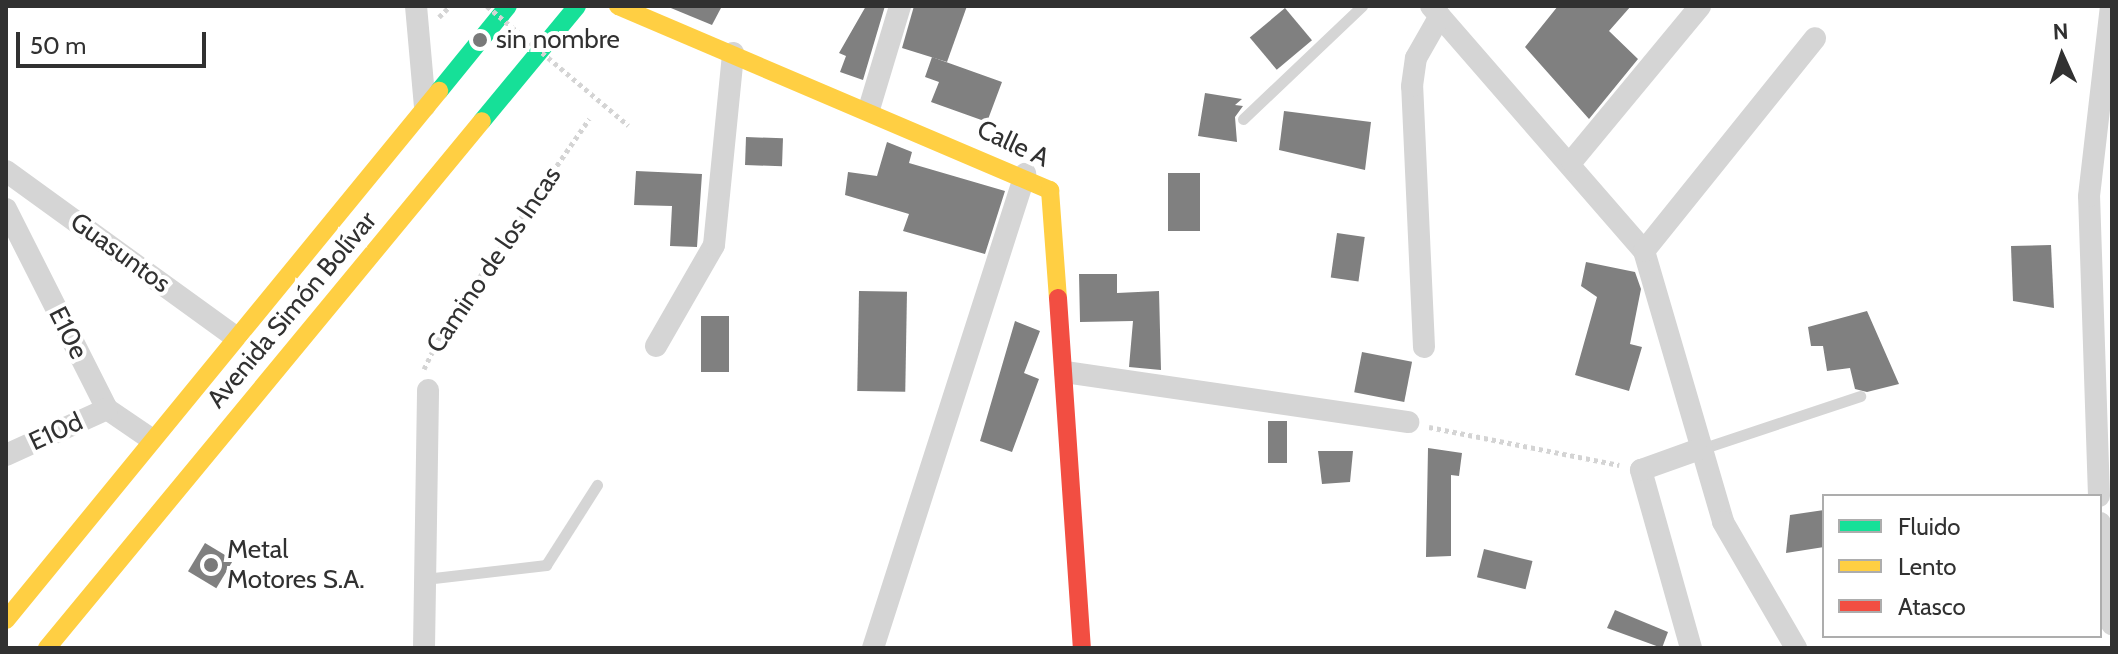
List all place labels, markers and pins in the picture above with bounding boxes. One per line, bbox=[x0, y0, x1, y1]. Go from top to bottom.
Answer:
place label: sin nombre bbox=[496, 24, 620, 56]
marker: sin nombre bbox=[471, 31, 489, 49]
place label: Metal Motores S.A. bbox=[227, 534, 365, 596]
marker: Metal Motores S.A. bbox=[202, 556, 220, 574]

